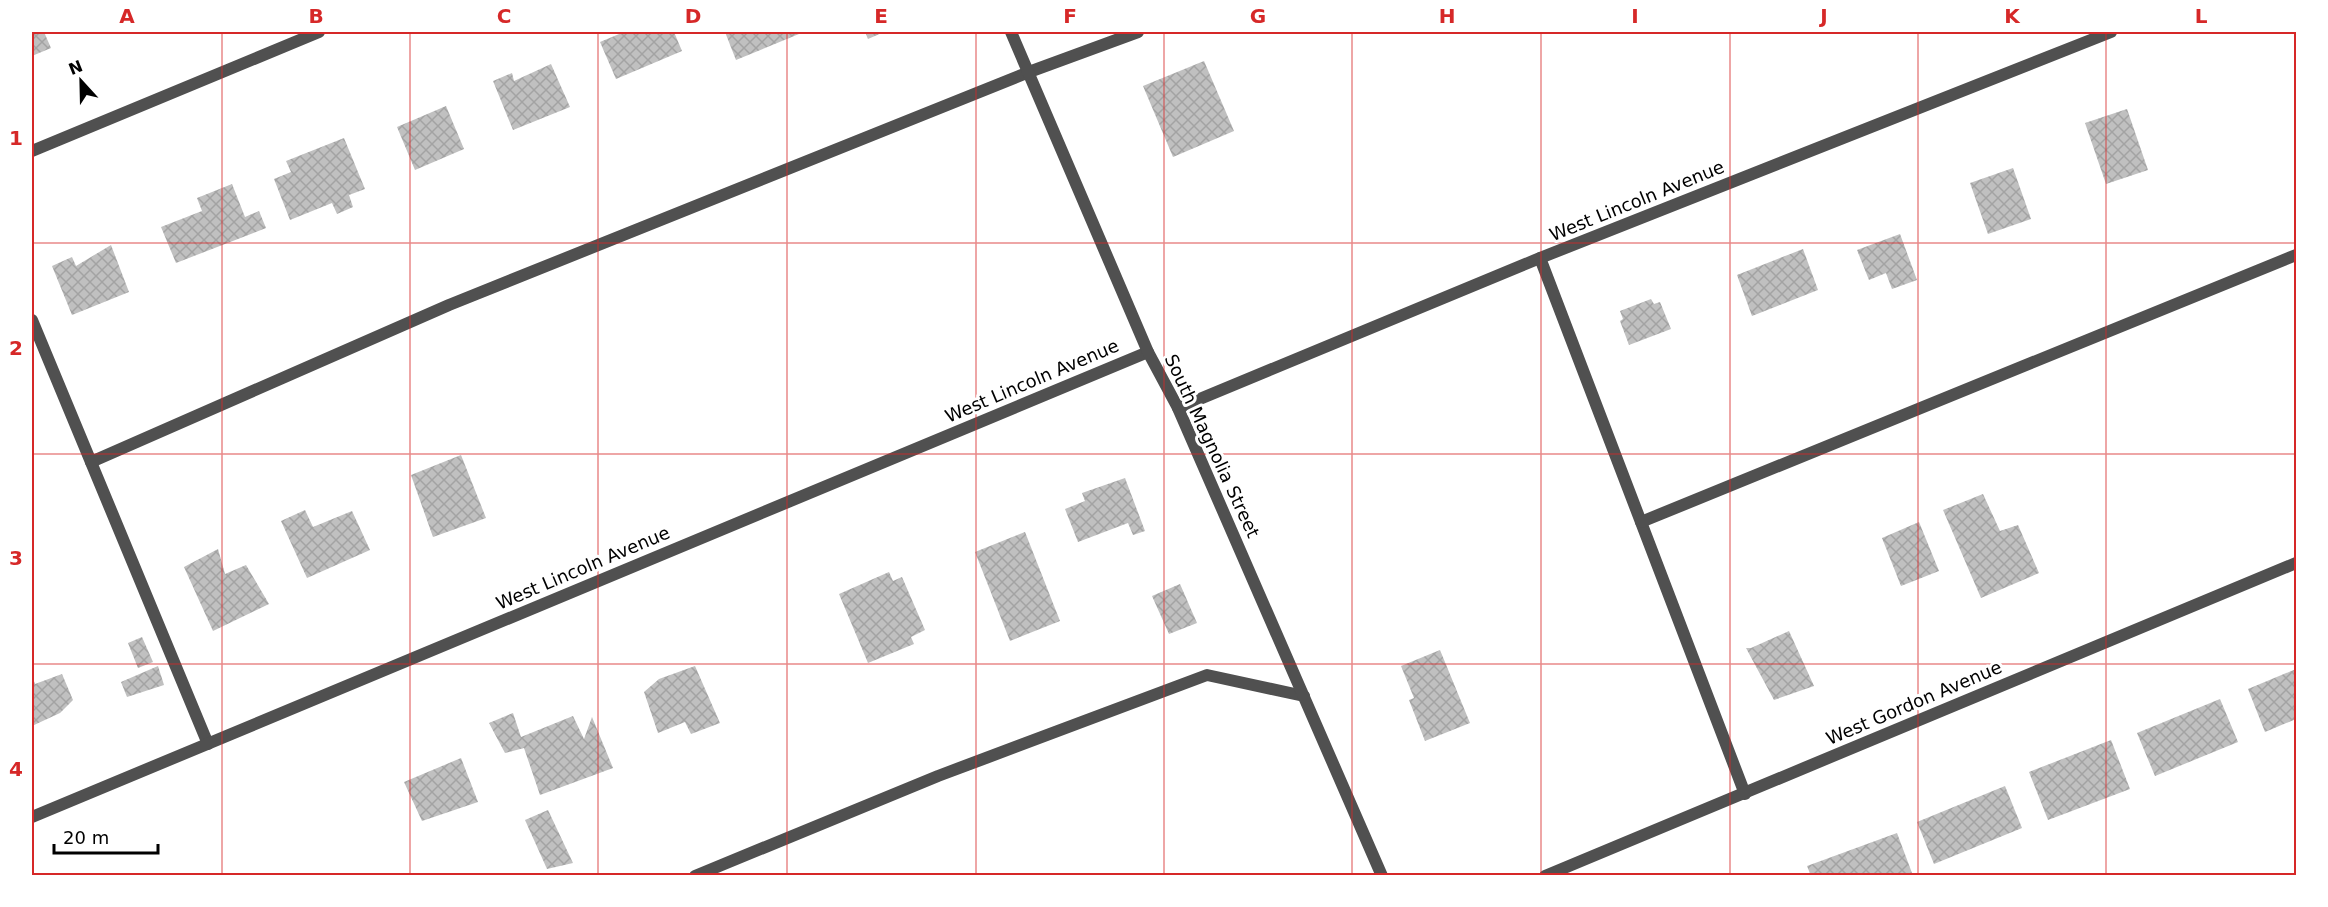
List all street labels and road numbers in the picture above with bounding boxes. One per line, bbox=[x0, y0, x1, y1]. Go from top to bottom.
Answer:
street label: West Lincoln Avenue bbox=[1546, 156, 1727, 245]
street label: West Lincoln Avenue bbox=[942, 334, 1122, 427]
street label: South Magnolia Street bbox=[1161, 351, 1264, 541]
street label: West Lincoln Avenue bbox=[493, 521, 673, 614]
street label: West Gordon Avenue bbox=[1823, 656, 2005, 749]

